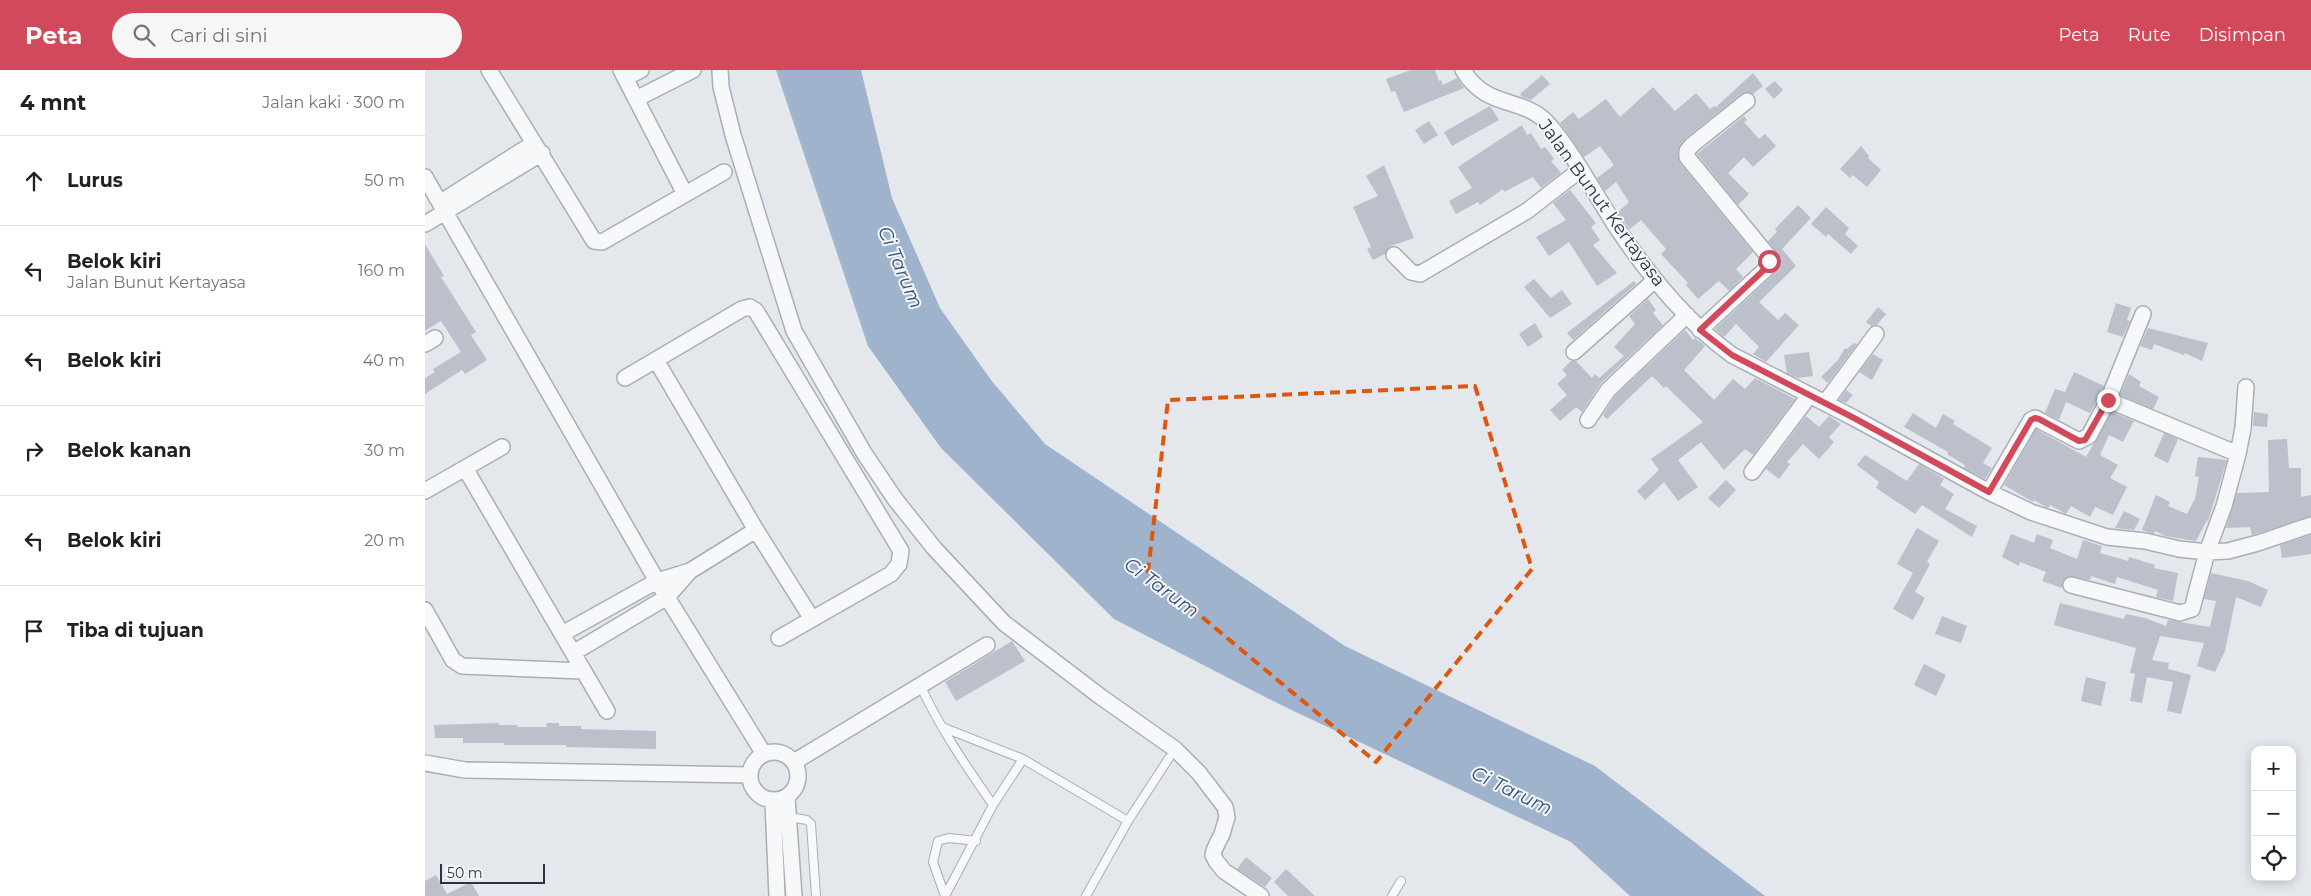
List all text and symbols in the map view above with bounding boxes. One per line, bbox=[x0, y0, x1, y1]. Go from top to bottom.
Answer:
search box bbox=[112, 13, 462, 58]
text: Peta bbox=[25, 21, 82, 50]
icon: search bbox=[130, 21, 158, 49]
text: Cari di sini bbox=[170, 24, 268, 47]
text: Peta bbox=[2059, 24, 2100, 46]
text: Rute bbox=[2128, 24, 2171, 46]
text: Disimpan bbox=[2199, 24, 2286, 46]
text: 4 mnt bbox=[20, 90, 86, 115]
text: Jalan kaki · 300 m bbox=[262, 93, 405, 112]
street label: Jalan Bunut Kertayasa bbox=[1533, 114, 1670, 291]
icon: ahead bbox=[20, 167, 48, 195]
text: Lurus bbox=[67, 169, 123, 192]
text: 50 m bbox=[364, 171, 405, 190]
water label: Ci Tarum bbox=[873, 223, 928, 312]
text: Belok kiri bbox=[67, 250, 162, 273]
route start bbox=[1758, 250, 1781, 273]
icon: left bbox=[20, 257, 48, 285]
text: 160 m bbox=[358, 261, 405, 280]
text: Jalan Bunut Kertayasa bbox=[67, 273, 246, 292]
icon: left bbox=[20, 347, 48, 375]
text: Belok kiri bbox=[67, 349, 162, 372]
text: 40 m bbox=[363, 351, 405, 370]
route end bbox=[2097, 389, 2120, 412]
icon: right bbox=[20, 437, 48, 465]
text: Belok kanan bbox=[67, 439, 191, 462]
text: 30 m bbox=[364, 441, 405, 460]
icon: left bbox=[20, 527, 48, 555]
text: Belok kiri bbox=[67, 529, 162, 552]
text: 20 m bbox=[364, 531, 405, 550]
water label: Ci Tarum bbox=[1120, 553, 1204, 622]
icon: arrive bbox=[20, 617, 48, 645]
text: Tiba di tujuan bbox=[67, 619, 204, 642]
map controls bbox=[2251, 746, 2296, 881]
button: + bbox=[2251, 746, 2296, 791]
water label: Ci Tarum bbox=[1468, 761, 1556, 820]
button: − bbox=[2251, 791, 2296, 836]
button: locate bbox=[2251, 836, 2296, 881]
scale bar bbox=[440, 861, 545, 884]
text: 50 m bbox=[447, 864, 483, 882]

